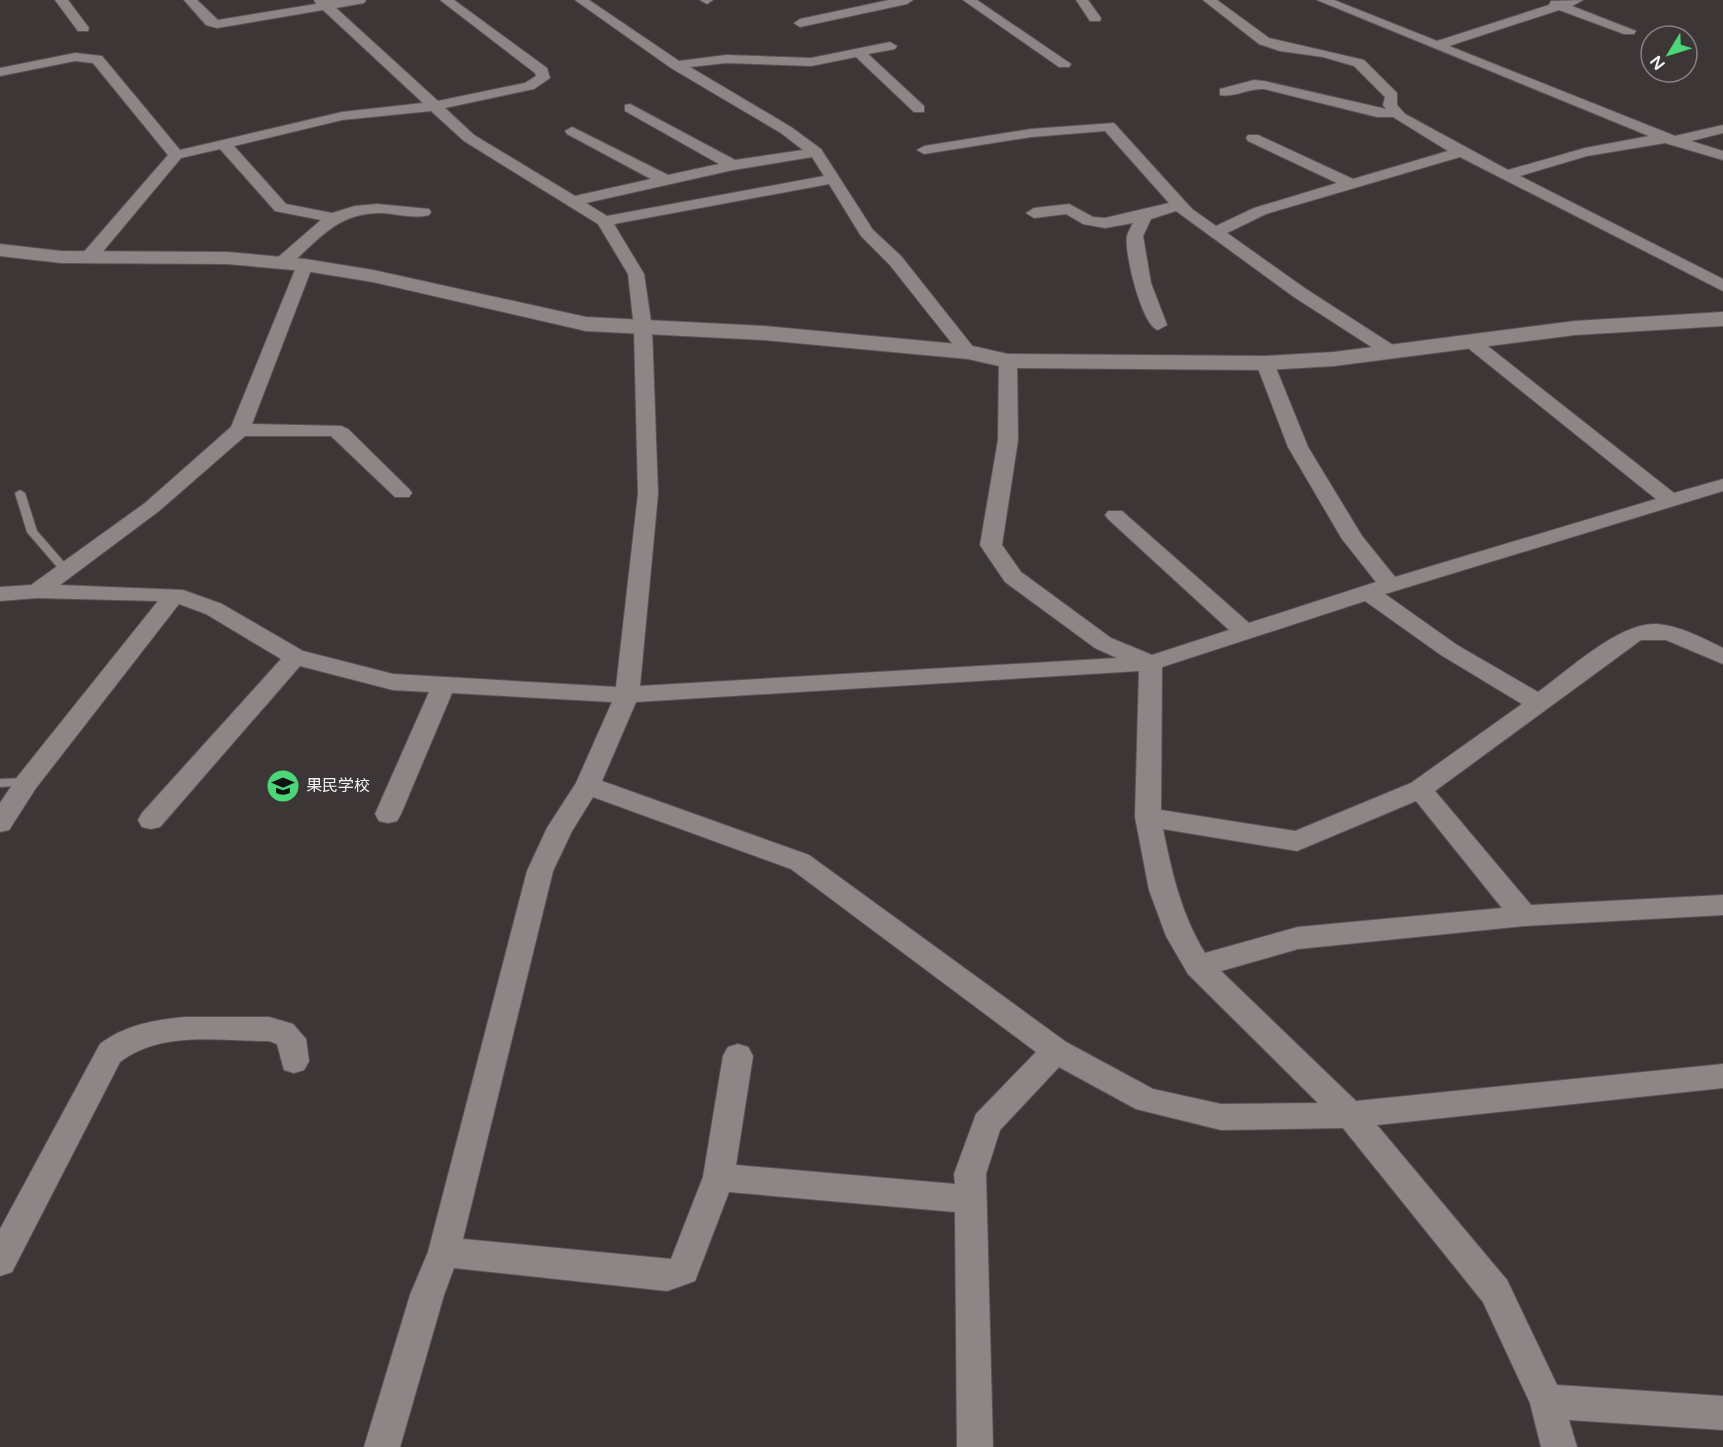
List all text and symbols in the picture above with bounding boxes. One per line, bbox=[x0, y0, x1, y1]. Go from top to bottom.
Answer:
north arrow bbox=[1639, 24, 1699, 84]
text: N bbox=[1646, 51, 1670, 74]
school or university icon: 果民学校 bbox=[265, 768, 301, 804]
place label: 果民学校 bbox=[306, 776, 370, 796]

